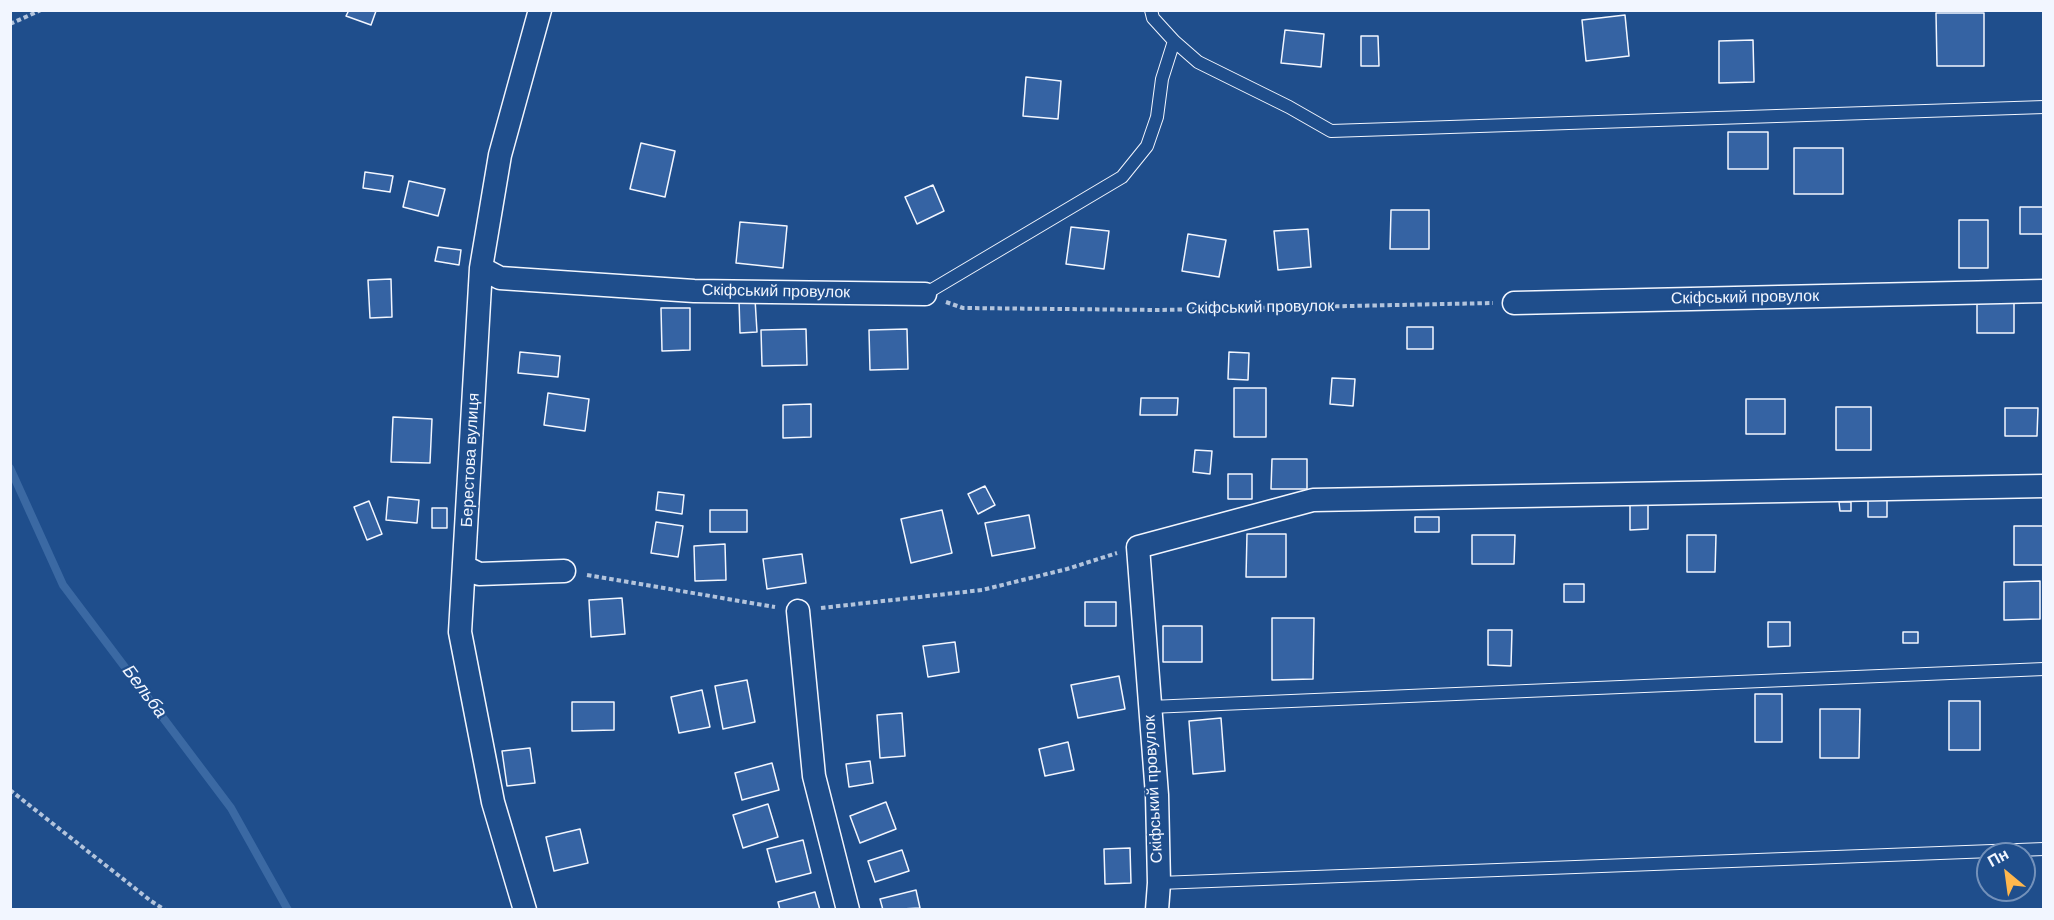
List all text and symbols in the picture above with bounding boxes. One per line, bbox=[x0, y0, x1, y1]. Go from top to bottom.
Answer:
street label: Скіфський провулок bbox=[702, 281, 850, 303]
street label: Скіфський провулок bbox=[1671, 287, 1819, 309]
street label: Скіфський провулок bbox=[1186, 297, 1334, 319]
street label: Берестова вулиця bbox=[458, 392, 484, 528]
water label: Бельба bbox=[117, 661, 171, 723]
street label: Скіфський провулок bbox=[1141, 714, 1167, 864]
north arrow bbox=[1976, 842, 2036, 902]
text: Пн bbox=[1984, 843, 2012, 872]

